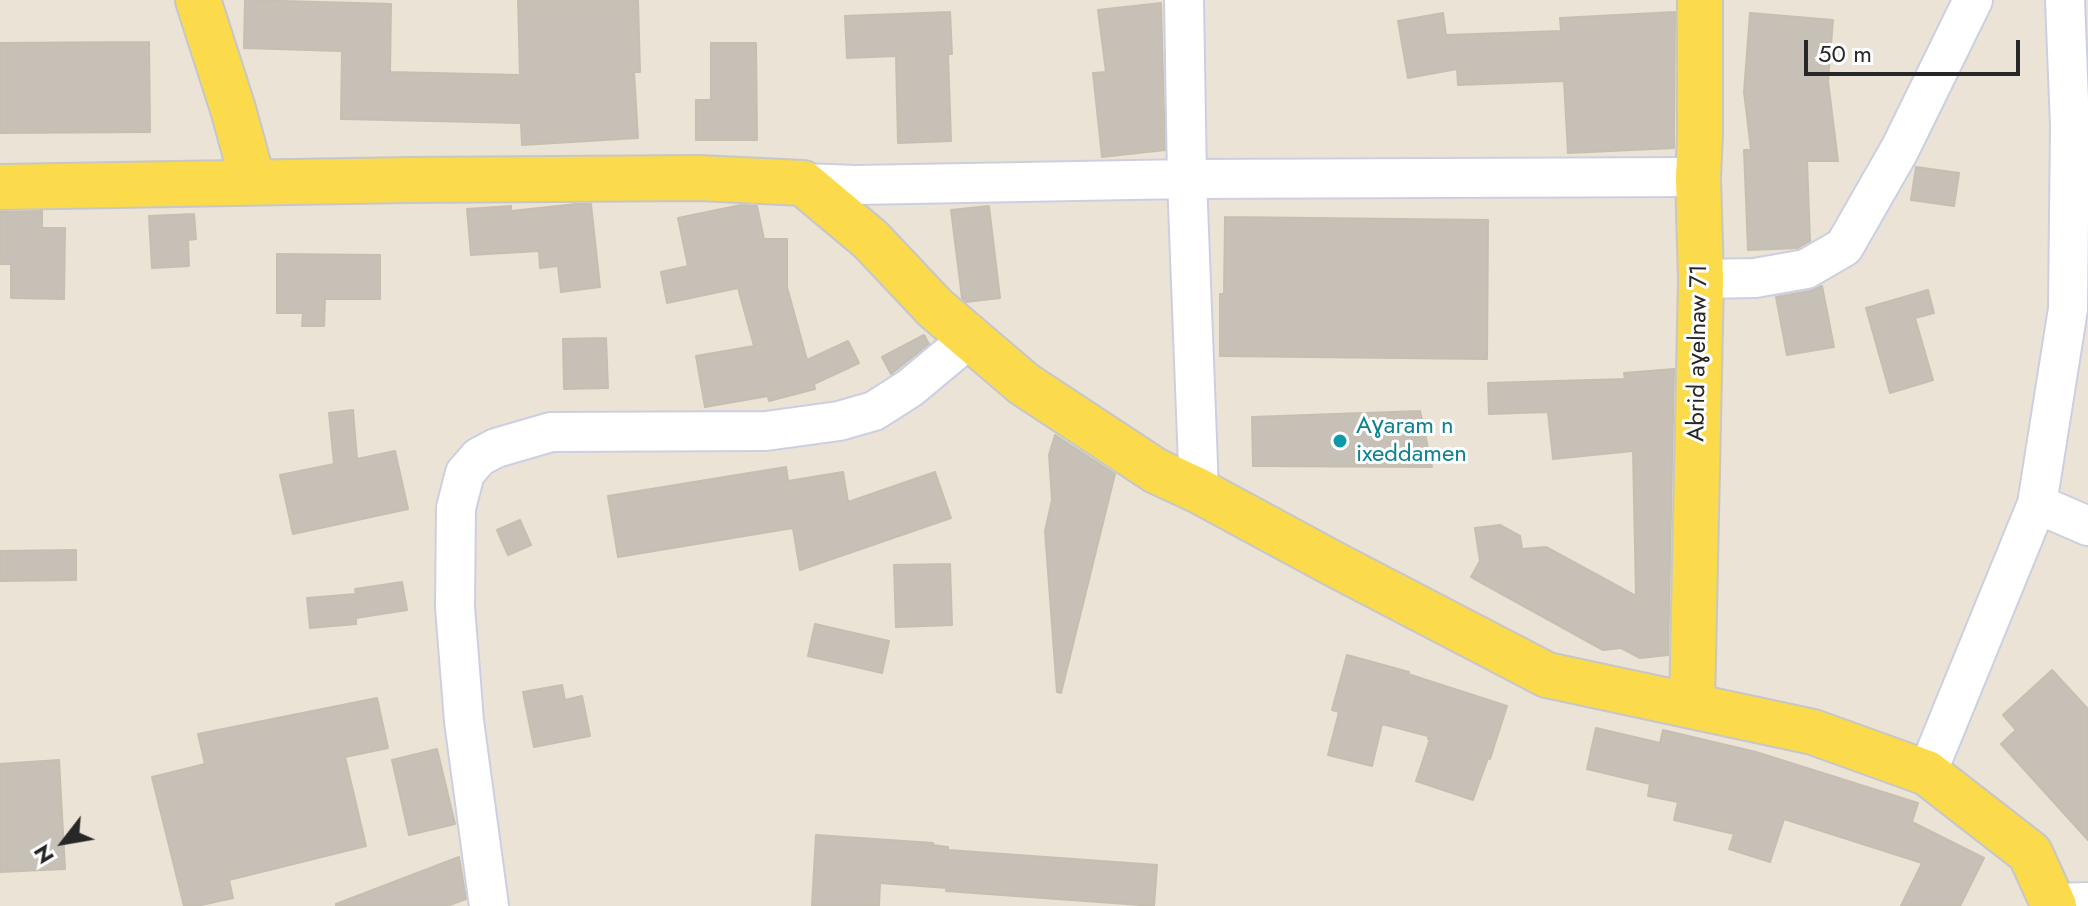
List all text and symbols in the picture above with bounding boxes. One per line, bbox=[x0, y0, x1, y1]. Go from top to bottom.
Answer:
scale bar bbox=[1808, 24, 2024, 74]
text: 50 m bbox=[1818, 36, 1872, 71]
street label: Abrid aɣelnaw 71 bbox=[1683, 264, 1715, 442]
place label: Aɣaram n ixeddamen bbox=[1356, 413, 1467, 469]
marker: Aɣaram n ixeddamen bbox=[1331, 432, 1349, 450]
north arrow bbox=[24, 802, 104, 882]
text: N bbox=[25, 839, 62, 870]

